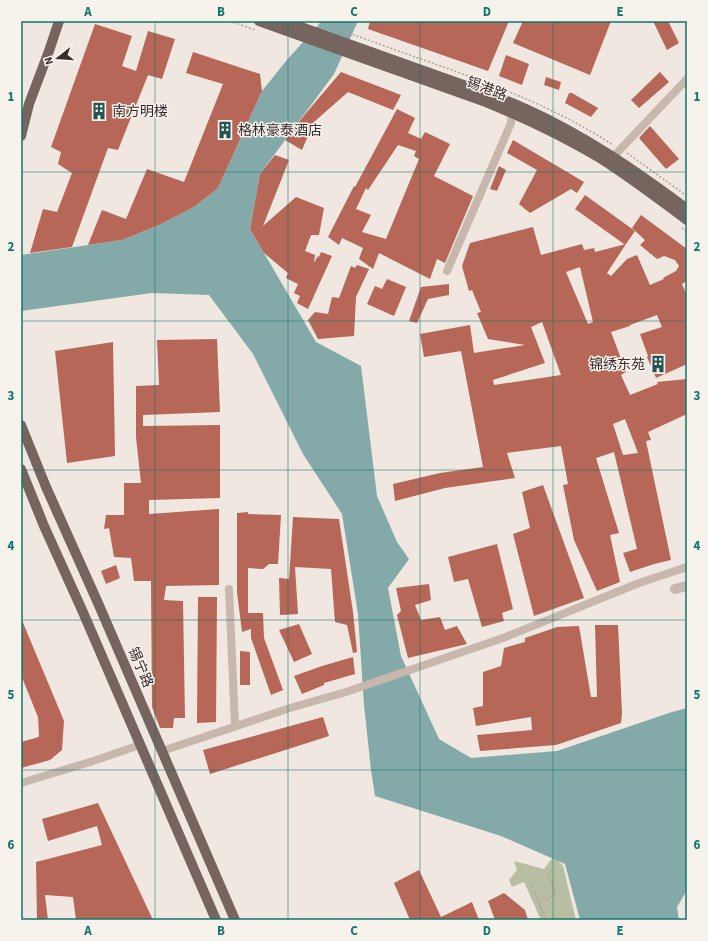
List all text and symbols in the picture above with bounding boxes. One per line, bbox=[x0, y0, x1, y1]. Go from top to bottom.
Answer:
text: A bbox=[83, 3, 92, 21]
text: B bbox=[217, 3, 225, 21]
text: C bbox=[350, 3, 358, 21]
text: D bbox=[483, 3, 491, 21]
text: E bbox=[616, 3, 624, 21]
north arrow bbox=[38, 38, 78, 78]
text: N bbox=[41, 55, 57, 66]
street label: 锡港路 bbox=[463, 72, 510, 106]
text: 1 bbox=[8, 88, 15, 106]
text: 1 bbox=[694, 88, 701, 106]
building icon: 南方明楼 bbox=[89, 101, 109, 121]
place label: 南方明楼 bbox=[112, 102, 168, 122]
building icon: 格林豪泰酒店 bbox=[215, 120, 235, 140]
place label: 格林豪泰酒店 bbox=[238, 121, 322, 141]
text: 2 bbox=[8, 238, 15, 256]
text: 2 bbox=[694, 238, 701, 256]
building icon: 锦绣东苑 bbox=[648, 354, 668, 374]
place label: 锦绣东苑 bbox=[589, 355, 645, 375]
text: 3 bbox=[8, 387, 15, 405]
text: 3 bbox=[694, 387, 701, 405]
text: 4 bbox=[8, 537, 15, 555]
text: 4 bbox=[694, 537, 701, 555]
street label: 锡宁路 bbox=[123, 644, 157, 691]
text: 5 bbox=[8, 686, 15, 704]
text: 5 bbox=[694, 686, 701, 704]
text: 6 bbox=[8, 836, 15, 854]
text: 6 bbox=[694, 836, 701, 854]
text: A bbox=[83, 922, 92, 940]
text: B bbox=[217, 922, 225, 940]
text: C bbox=[350, 922, 358, 940]
text: D bbox=[483, 922, 491, 940]
text: E bbox=[616, 922, 624, 940]

